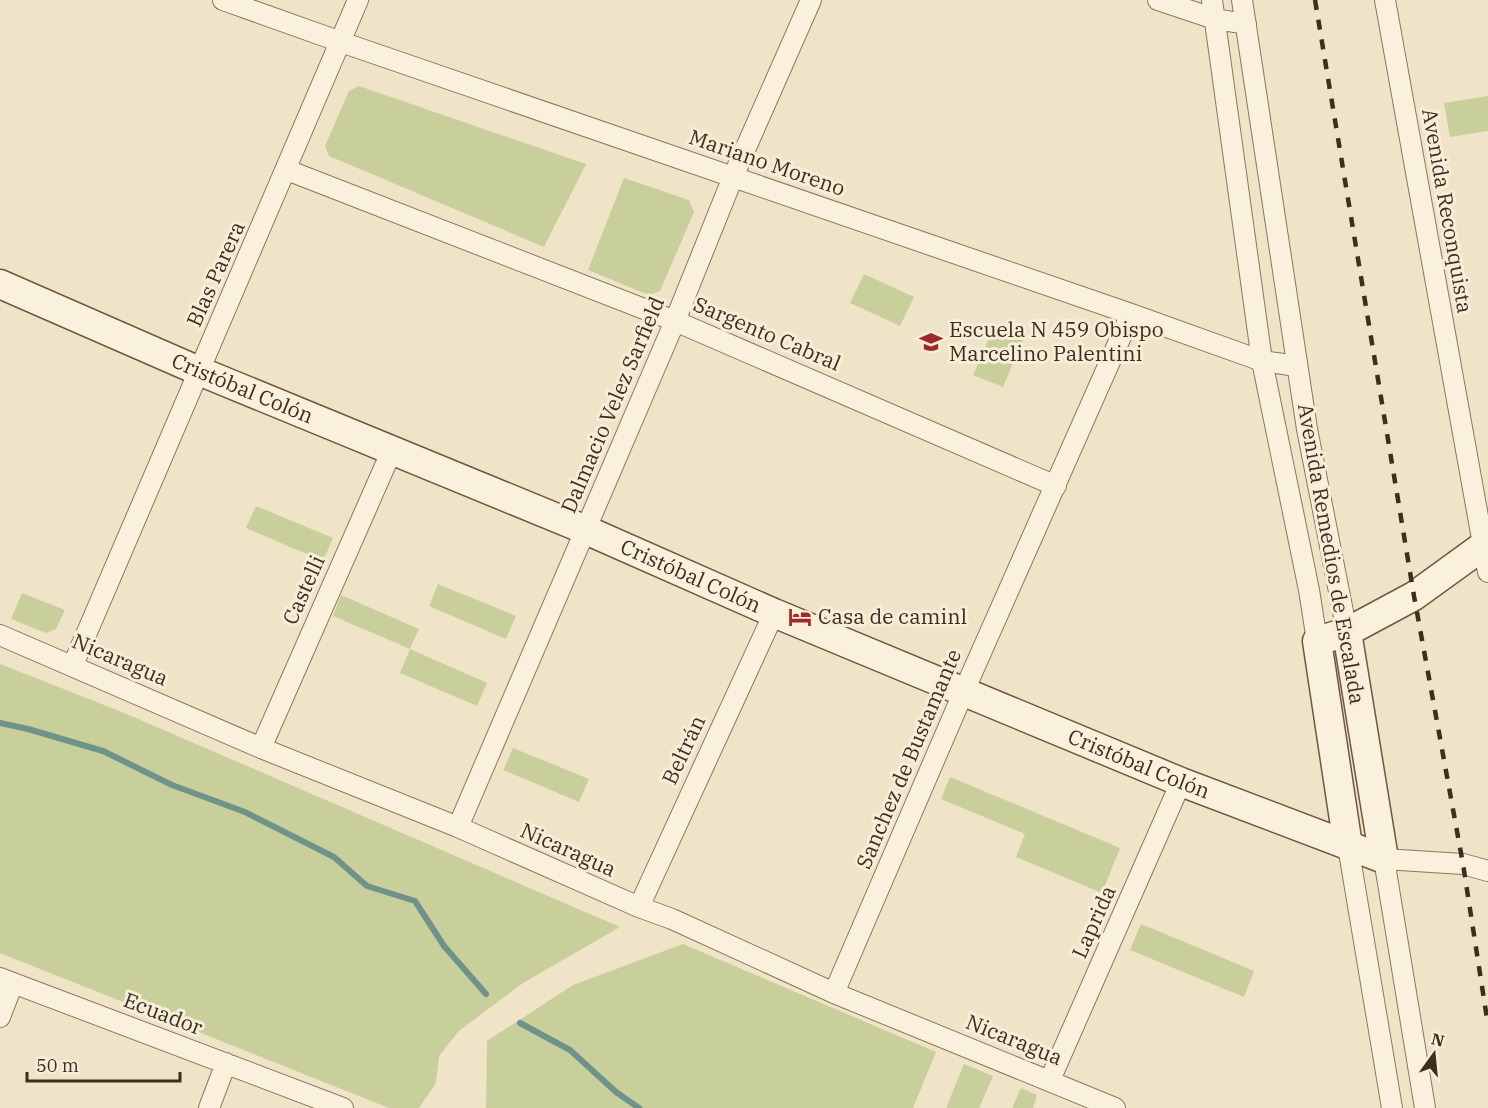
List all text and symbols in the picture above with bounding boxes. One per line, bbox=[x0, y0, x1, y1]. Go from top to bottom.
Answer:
street label: Avenida Reconquista bbox=[1416, 106, 1480, 315]
street label: Mariano Moreno bbox=[686, 122, 849, 202]
street label: Blas Parera bbox=[179, 216, 251, 331]
street label: Sargento Cabral bbox=[689, 289, 845, 377]
street label: Dalmacio Velez Sarfield bbox=[554, 292, 670, 517]
place label: Escuela N 459 Obispo Marcelino Palentini bbox=[949, 315, 1164, 367]
school or university icon: Escuela N 459 Obispo Marcelino Palentini bbox=[918, 329, 944, 355]
street label: Cristóbal Colón bbox=[168, 346, 318, 430]
street label: Avenida Remedios de Escalada bbox=[1292, 401, 1372, 706]
street label: Cristóbal Colón bbox=[616, 532, 766, 619]
street label: Castelli bbox=[275, 551, 331, 629]
place label: Casa de caminl bbox=[818, 602, 967, 630]
hotel icon: Casa de caminl bbox=[787, 604, 813, 630]
street label: Nicaragua bbox=[68, 626, 173, 692]
street label: Sanchez de Bustamante bbox=[849, 644, 967, 873]
street label: Beltrán bbox=[655, 710, 711, 789]
street label: Cristóbal Colón bbox=[1064, 722, 1214, 805]
street label: Nicaragua bbox=[516, 816, 621, 883]
street label: Laprida bbox=[1065, 881, 1122, 962]
street label: Ecuador bbox=[120, 985, 208, 1041]
street label: Nicaragua bbox=[962, 1007, 1067, 1071]
north arrow bbox=[1404, 1024, 1464, 1084]
text: N bbox=[1429, 1028, 1447, 1051]
scale bar bbox=[27, 1045, 180, 1083]
text: 50 m bbox=[36, 1054, 79, 1077]

